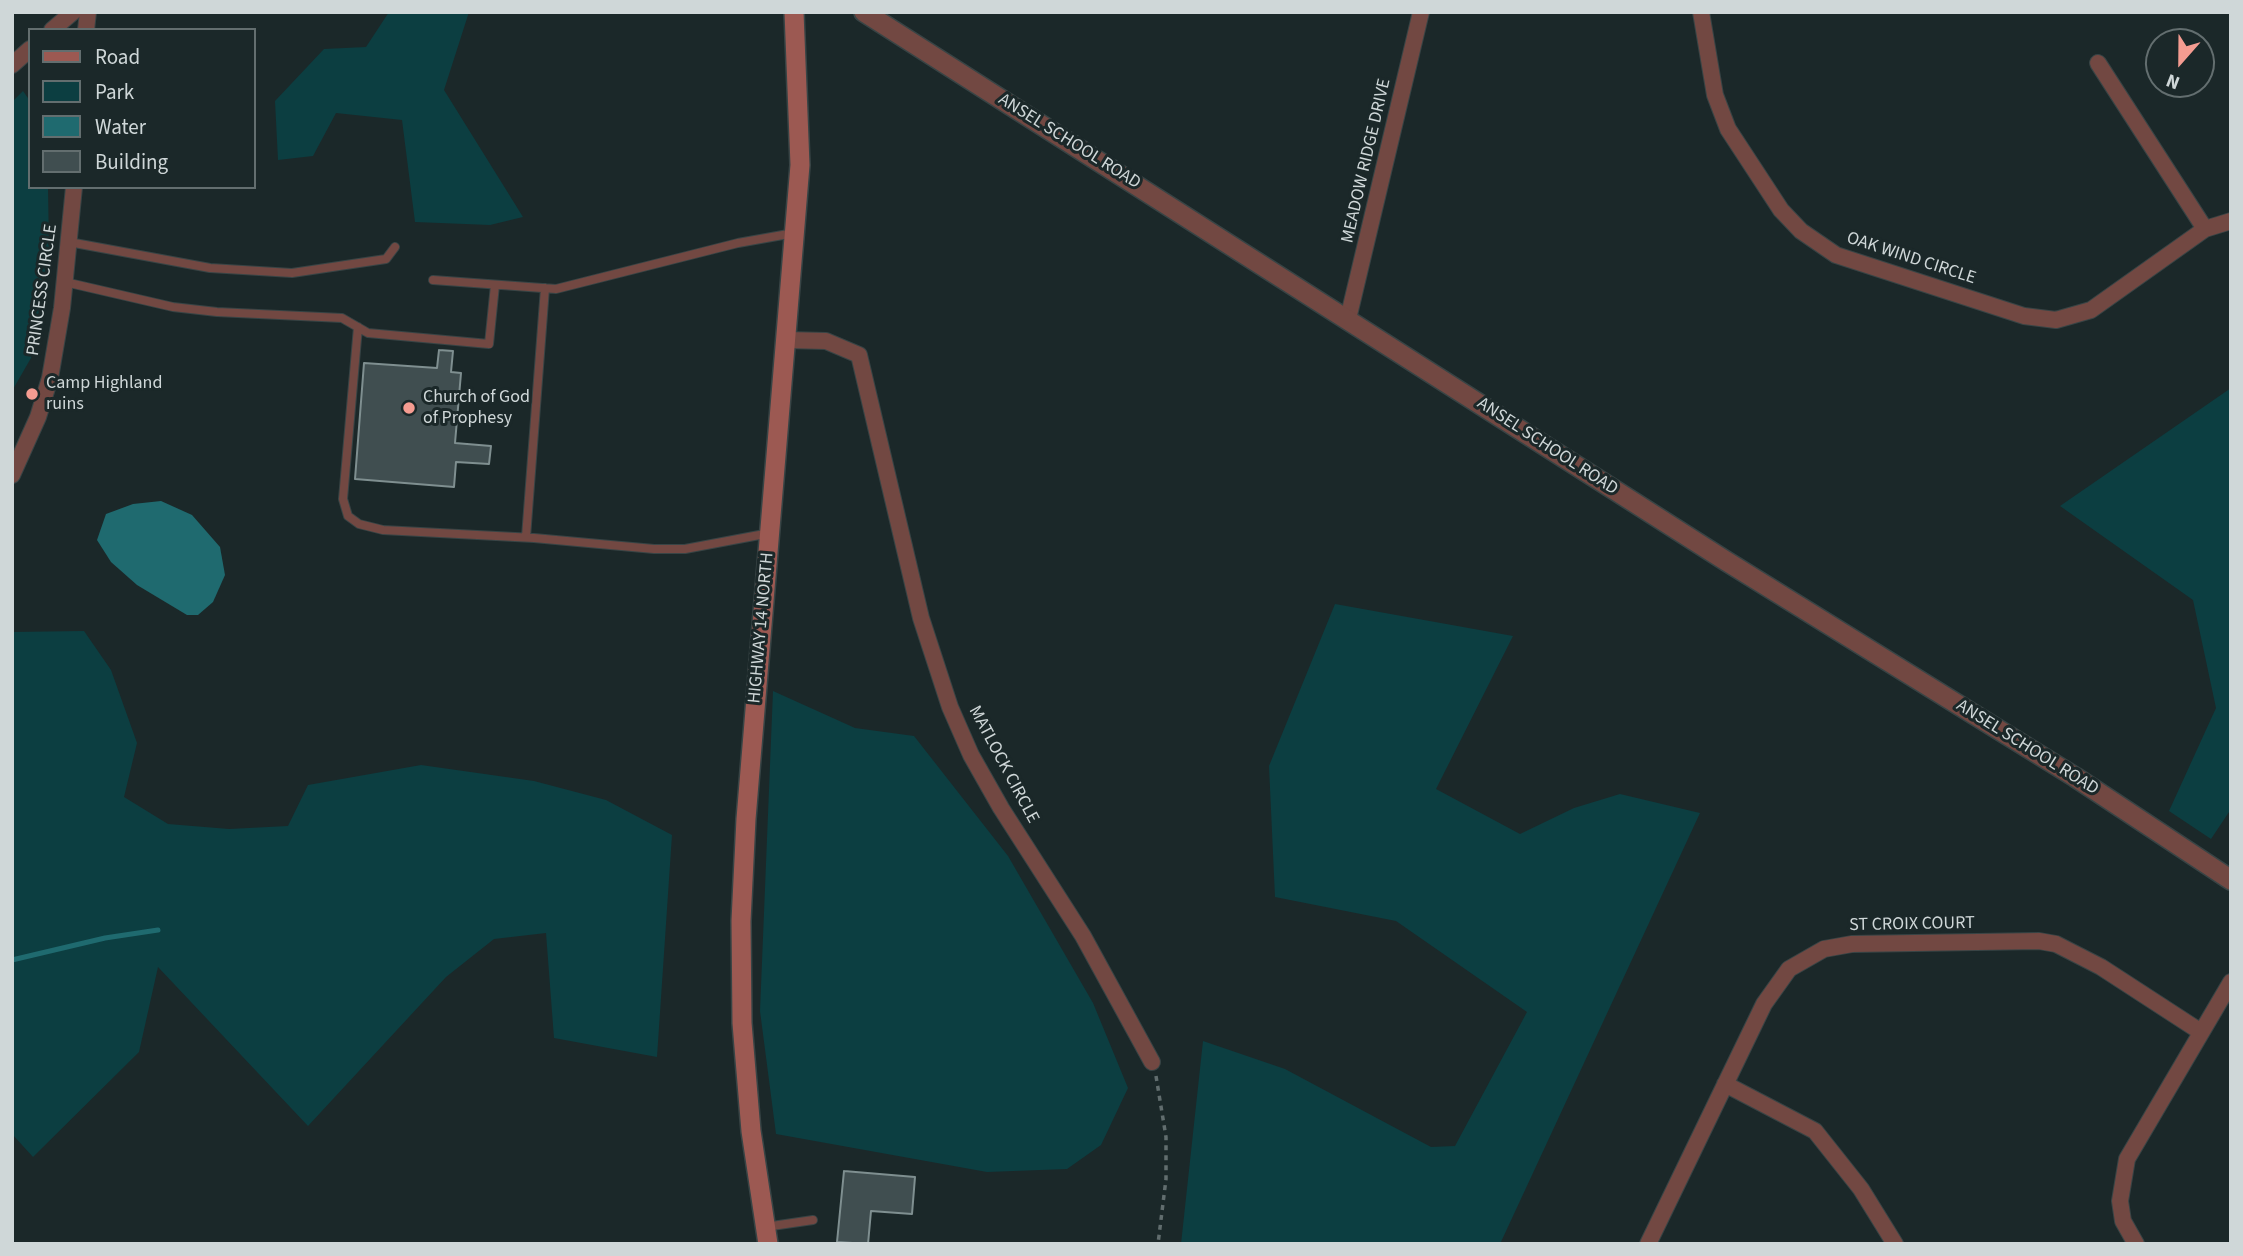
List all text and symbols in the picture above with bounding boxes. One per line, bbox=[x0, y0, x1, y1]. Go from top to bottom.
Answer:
legend bbox=[28, 28, 256, 189]
north arrow bbox=[2145, 28, 2215, 98]
text: Road bbox=[95, 42, 140, 72]
text: N bbox=[2162, 66, 2184, 96]
text: Park bbox=[95, 77, 134, 107]
street label: MEADOW RIDGE DRIVE bbox=[1338, 77, 1396, 245]
street label: ANSEL SCHOOL ROAD bbox=[994, 89, 1144, 195]
text: Water bbox=[95, 112, 146, 142]
text: Building bbox=[95, 147, 168, 177]
street label: PRINCESS CIRCLE bbox=[23, 223, 63, 357]
street label: OAK WIND CIRCLE bbox=[1844, 228, 1978, 290]
place label: Camp Highland ruins bbox=[46, 373, 162, 416]
marker: Camp Highland ruins bbox=[24, 386, 40, 402]
place label: Church of God of Prophesy bbox=[423, 387, 530, 430]
street label: ANSEL SCHOOL ROAD bbox=[1473, 393, 1621, 501]
marker: Church of God of Prophesy bbox=[401, 400, 417, 416]
street label: HIGHWAY 14 NORTH bbox=[745, 552, 779, 704]
street label: ANSEL SCHOOL ROAD bbox=[1952, 695, 2102, 801]
street label: MATLOCK CIRCLE bbox=[963, 703, 1043, 827]
street label: ST CROIX COURT bbox=[1849, 913, 1975, 937]

